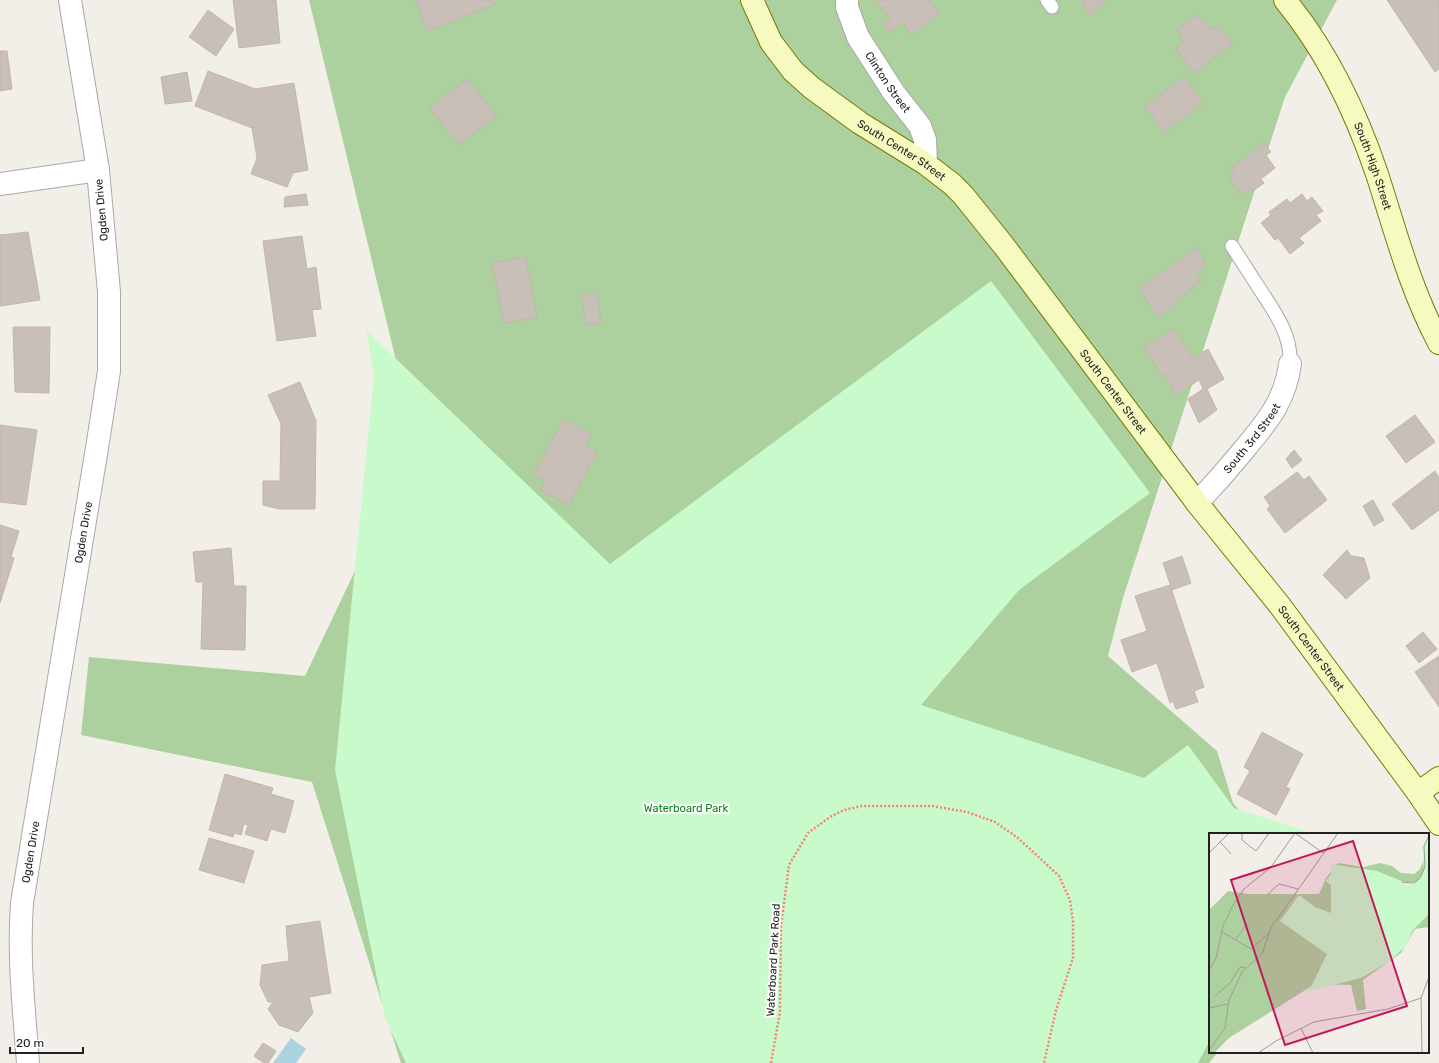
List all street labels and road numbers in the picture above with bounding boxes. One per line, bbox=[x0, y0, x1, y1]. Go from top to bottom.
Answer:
street label: Clinton Street bbox=[862, 49, 913, 116]
street label: South Center Street bbox=[855, 117, 949, 184]
street label: South High Street bbox=[1351, 120, 1394, 212]
street label: Ogden Drive bbox=[92, 178, 111, 242]
street label: South Center Street bbox=[1077, 347, 1149, 437]
street label: South 3rd Street bbox=[1221, 401, 1284, 476]
street label: Ogden Drive bbox=[72, 500, 95, 564]
street label: South Center Street bbox=[1275, 603, 1347, 694]
street label: Ogden Drive bbox=[19, 820, 42, 884]
street label: Waterboard Park Road bbox=[764, 903, 783, 1017]

